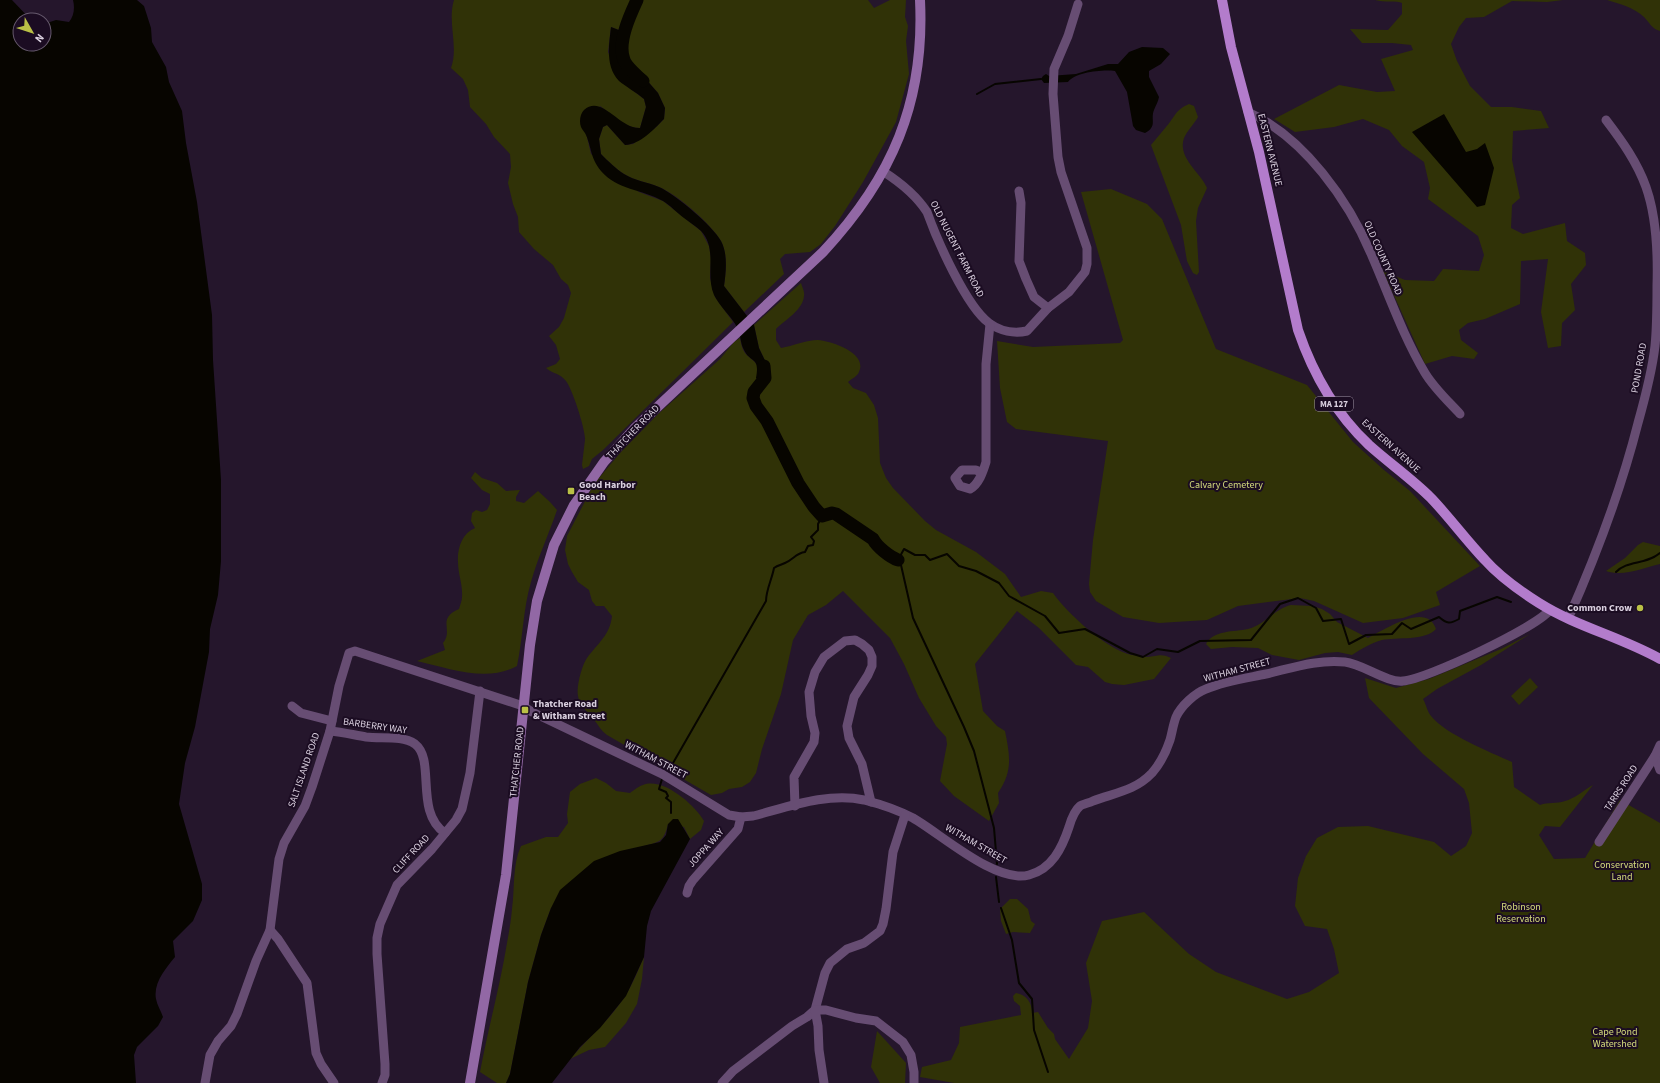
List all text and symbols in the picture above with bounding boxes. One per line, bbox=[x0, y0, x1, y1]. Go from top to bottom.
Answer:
north arrow bbox=[12, 12, 52, 52]
text: N bbox=[31, 30, 48, 46]
street label: EASTERN AVENUE bbox=[1254, 112, 1286, 188]
street label: OLD NUGENT FARM ROAD bbox=[927, 198, 987, 300]
street label: OLD COUNTY ROAD bbox=[1360, 218, 1406, 298]
street label: POND ROAD bbox=[1628, 342, 1650, 394]
road number: MA 127 bbox=[1315, 397, 1353, 411]
street label: THATCHER ROAD bbox=[603, 402, 663, 462]
street label: EASTERN AVENUE bbox=[1359, 416, 1423, 476]
place label: Good Harbor Beach bbox=[579, 478, 635, 504]
park label: Calvary Cemetery bbox=[1189, 478, 1263, 492]
marker: Good Harbor Beach bbox=[566, 486, 576, 496]
place label: Common Crow bbox=[1567, 601, 1632, 615]
marker: Common Crow bbox=[1635, 603, 1645, 613]
street label: WITHAM STREET bbox=[1202, 654, 1273, 686]
place label: Thatcher Road & Witham Street bbox=[533, 697, 605, 723]
marker: Thatcher Road & Witham Street bbox=[520, 705, 530, 715]
street label: BARBERRY WAY bbox=[342, 715, 408, 737]
street label: THATCHER ROAD bbox=[506, 726, 528, 798]
street label: SALT ISLAND ROAD bbox=[285, 731, 323, 809]
street label: WITHAM STREET bbox=[622, 738, 690, 783]
street label: TARRS ROAD bbox=[1601, 762, 1641, 814]
street label: WITHAM STREET bbox=[943, 821, 1010, 868]
street label: JOPPA WAY bbox=[685, 825, 727, 870]
street label: CLIFF ROAD bbox=[389, 831, 433, 877]
park label: Conservation Land bbox=[1594, 858, 1650, 884]
park label: Robinson Reservation bbox=[1496, 900, 1546, 926]
park label: Cape Pond Watershed bbox=[1592, 1025, 1638, 1051]

